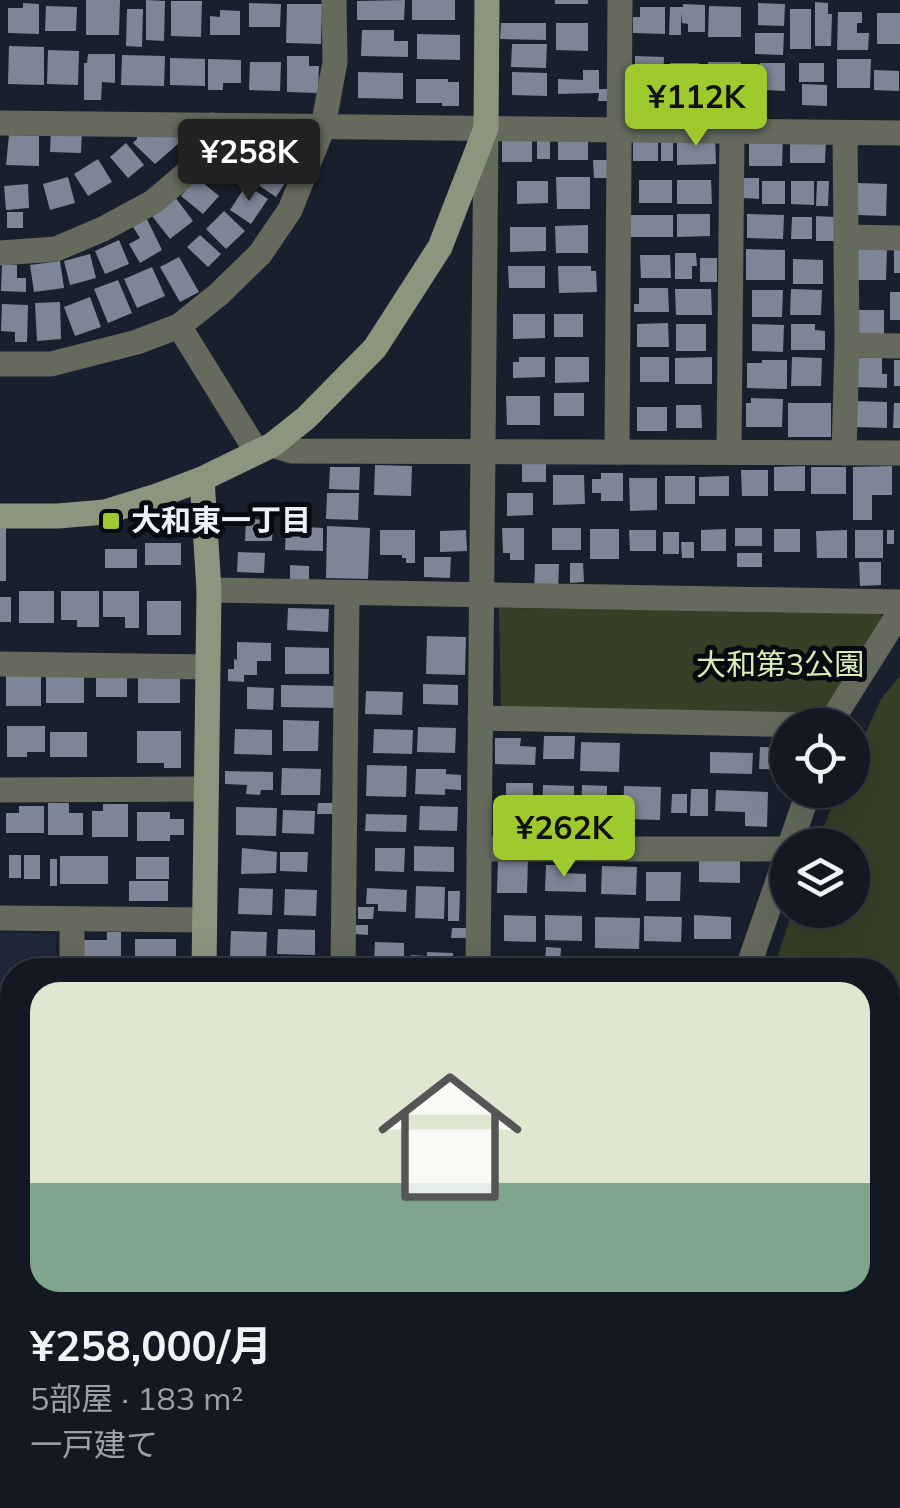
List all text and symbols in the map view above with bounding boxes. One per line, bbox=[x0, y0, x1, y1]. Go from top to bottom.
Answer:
pin: ¥112K bbox=[626, 64, 766, 149]
text: ¥112K bbox=[647, 76, 745, 116]
pin: ¥258K bbox=[179, 119, 319, 204]
text: ¥258K bbox=[200, 131, 298, 171]
place label: 大和東一丁目 bbox=[131, 501, 311, 539]
marker: 大和東一丁目 bbox=[100, 510, 122, 532]
park label: 大和第3公園 bbox=[696, 645, 864, 683]
map controls bbox=[770, 708, 870, 928]
button: locate bbox=[770, 708, 870, 808]
pin: ¥262K bbox=[494, 795, 634, 880]
text: ¥262K bbox=[515, 807, 613, 847]
button: layers bbox=[770, 828, 870, 928]
icon: home bbox=[360, 1047, 540, 1227]
text: ¥258,000/月 bbox=[30, 1319, 272, 1372]
text: 5部屋 · 183 m² bbox=[30, 1378, 244, 1418]
text: 一戸建て bbox=[30, 1424, 158, 1464]

